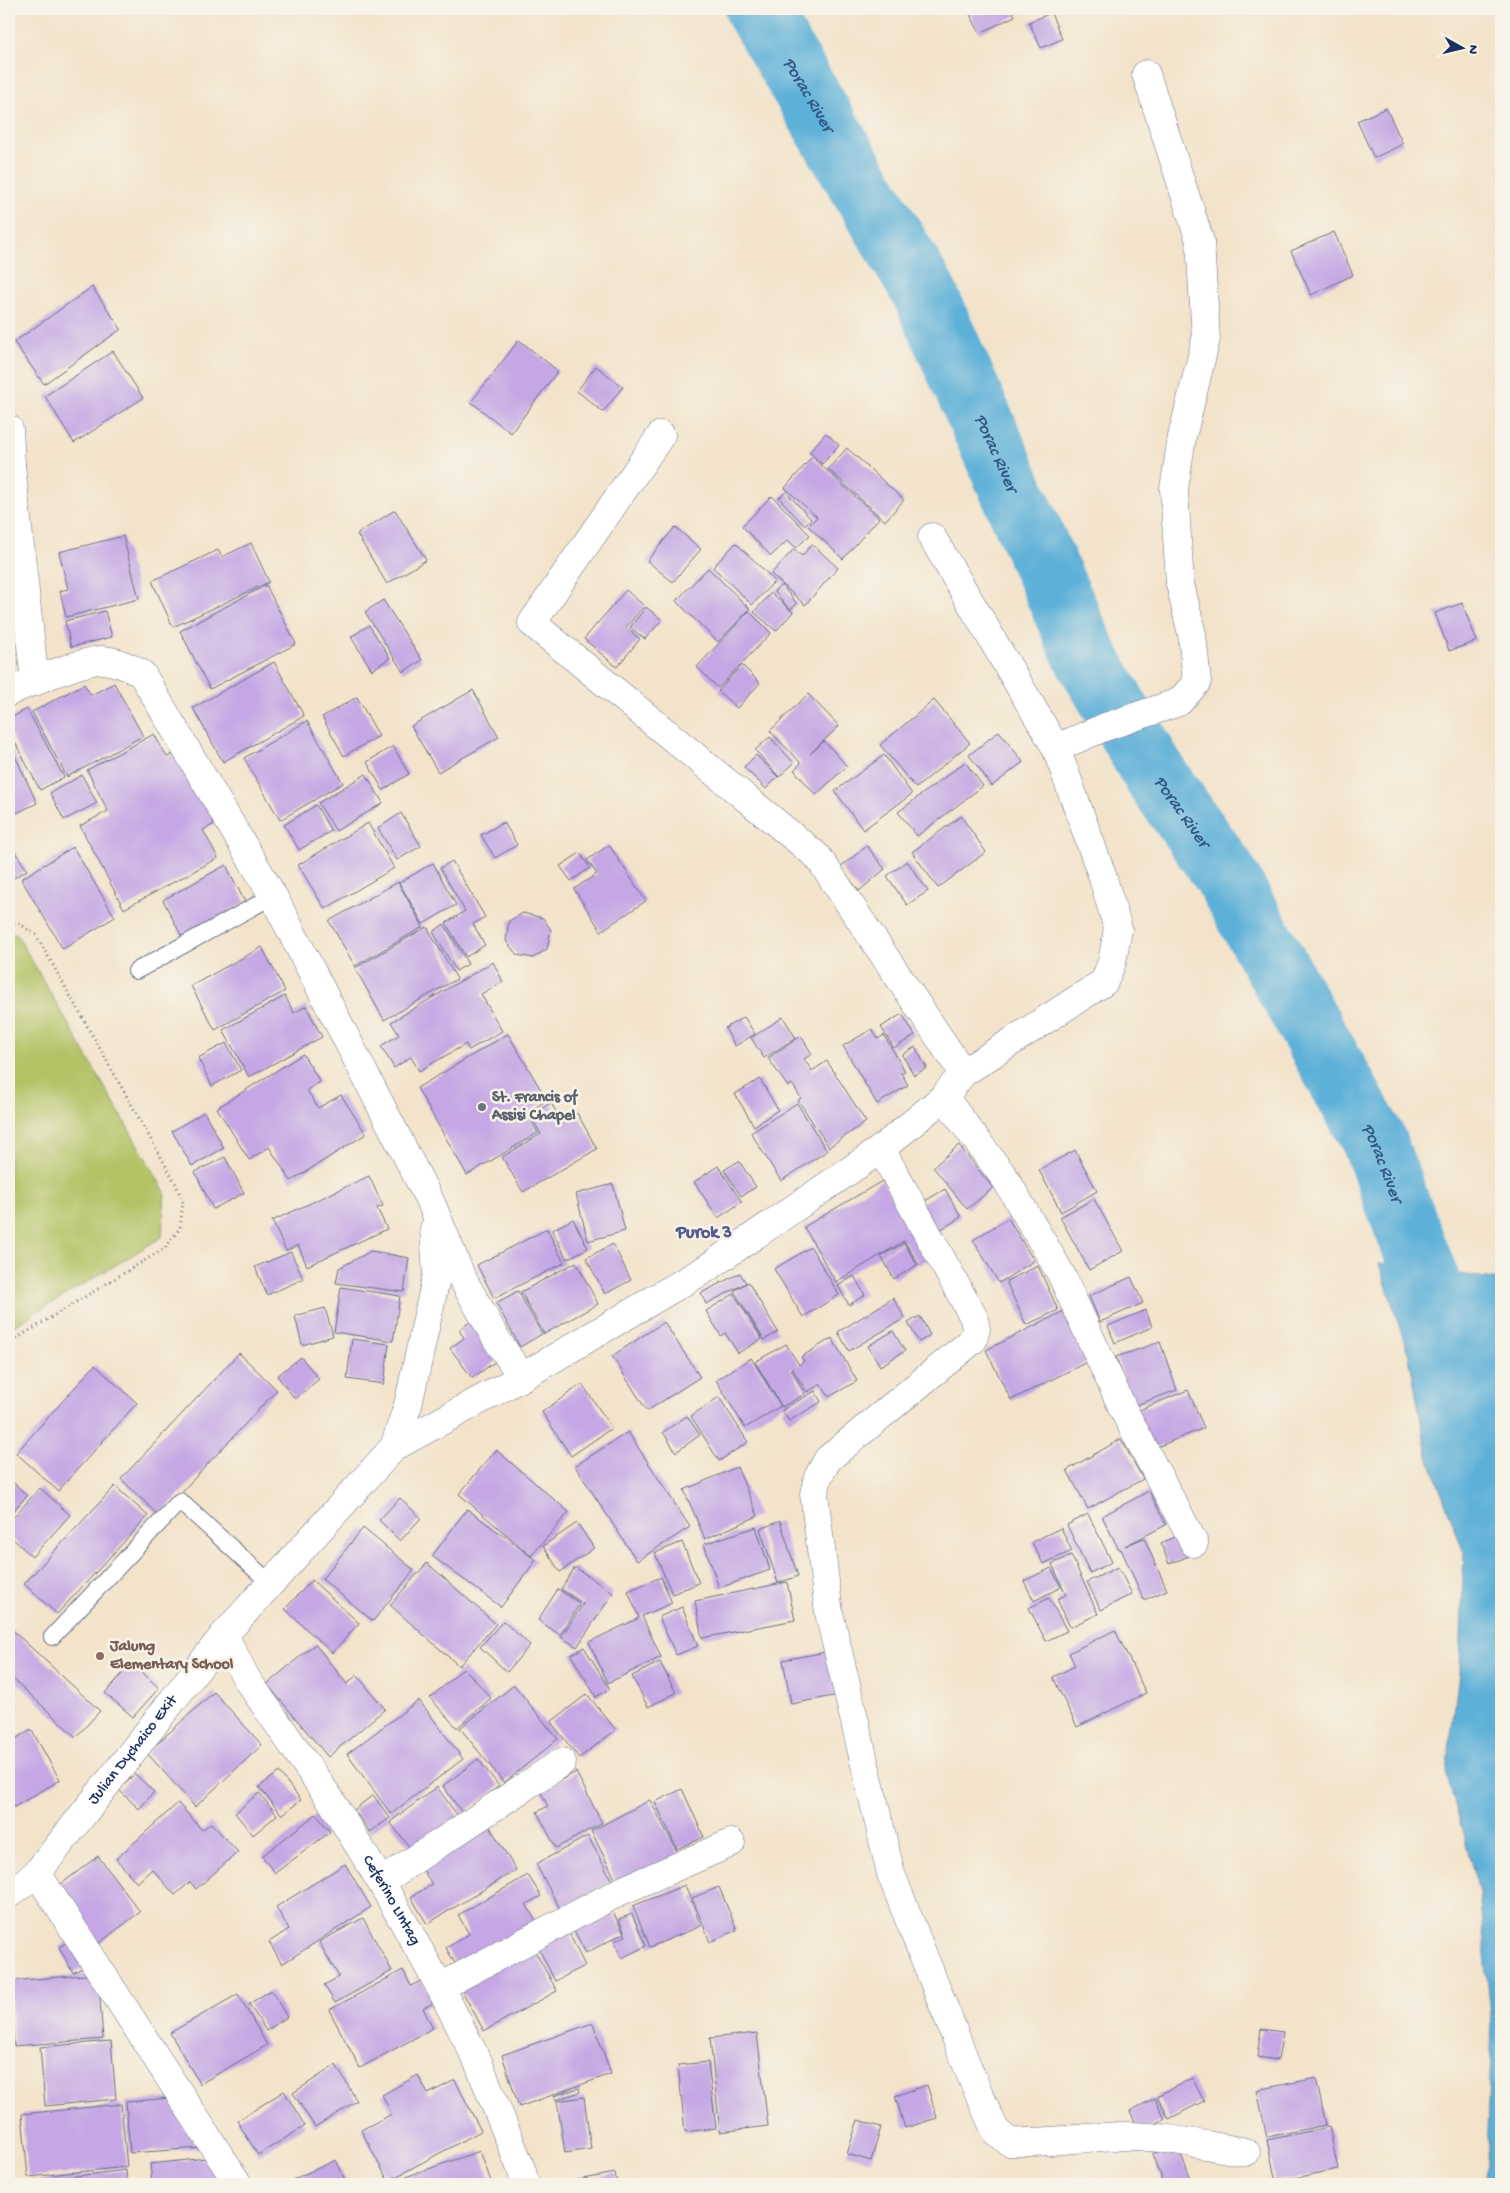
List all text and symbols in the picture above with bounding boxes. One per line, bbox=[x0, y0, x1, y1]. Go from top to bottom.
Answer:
north arrow bbox=[1438, 22, 1488, 72]
text: N bbox=[1463, 44, 1481, 55]
water label: Porac River bbox=[778, 54, 840, 139]
water label: Porac River bbox=[969, 411, 1023, 499]
water label: Porac River bbox=[1149, 772, 1216, 855]
place label: St. Francis of Assisi Chapel bbox=[491, 1088, 579, 1126]
marker: St. Francis of Assisi Chapel bbox=[476, 1101, 488, 1113]
water label: Porac River bbox=[1356, 1120, 1408, 1209]
district label: Purok 3 bbox=[675, 1223, 732, 1244]
place label: Jalung Elementary School bbox=[109, 1638, 234, 1675]
marker: Jalung Elementary School bbox=[94, 1650, 106, 1662]
street label: Julian Dychaico Exit bbox=[85, 1691, 183, 1809]
street label: Ceferino LIntag bbox=[358, 1852, 424, 1949]

